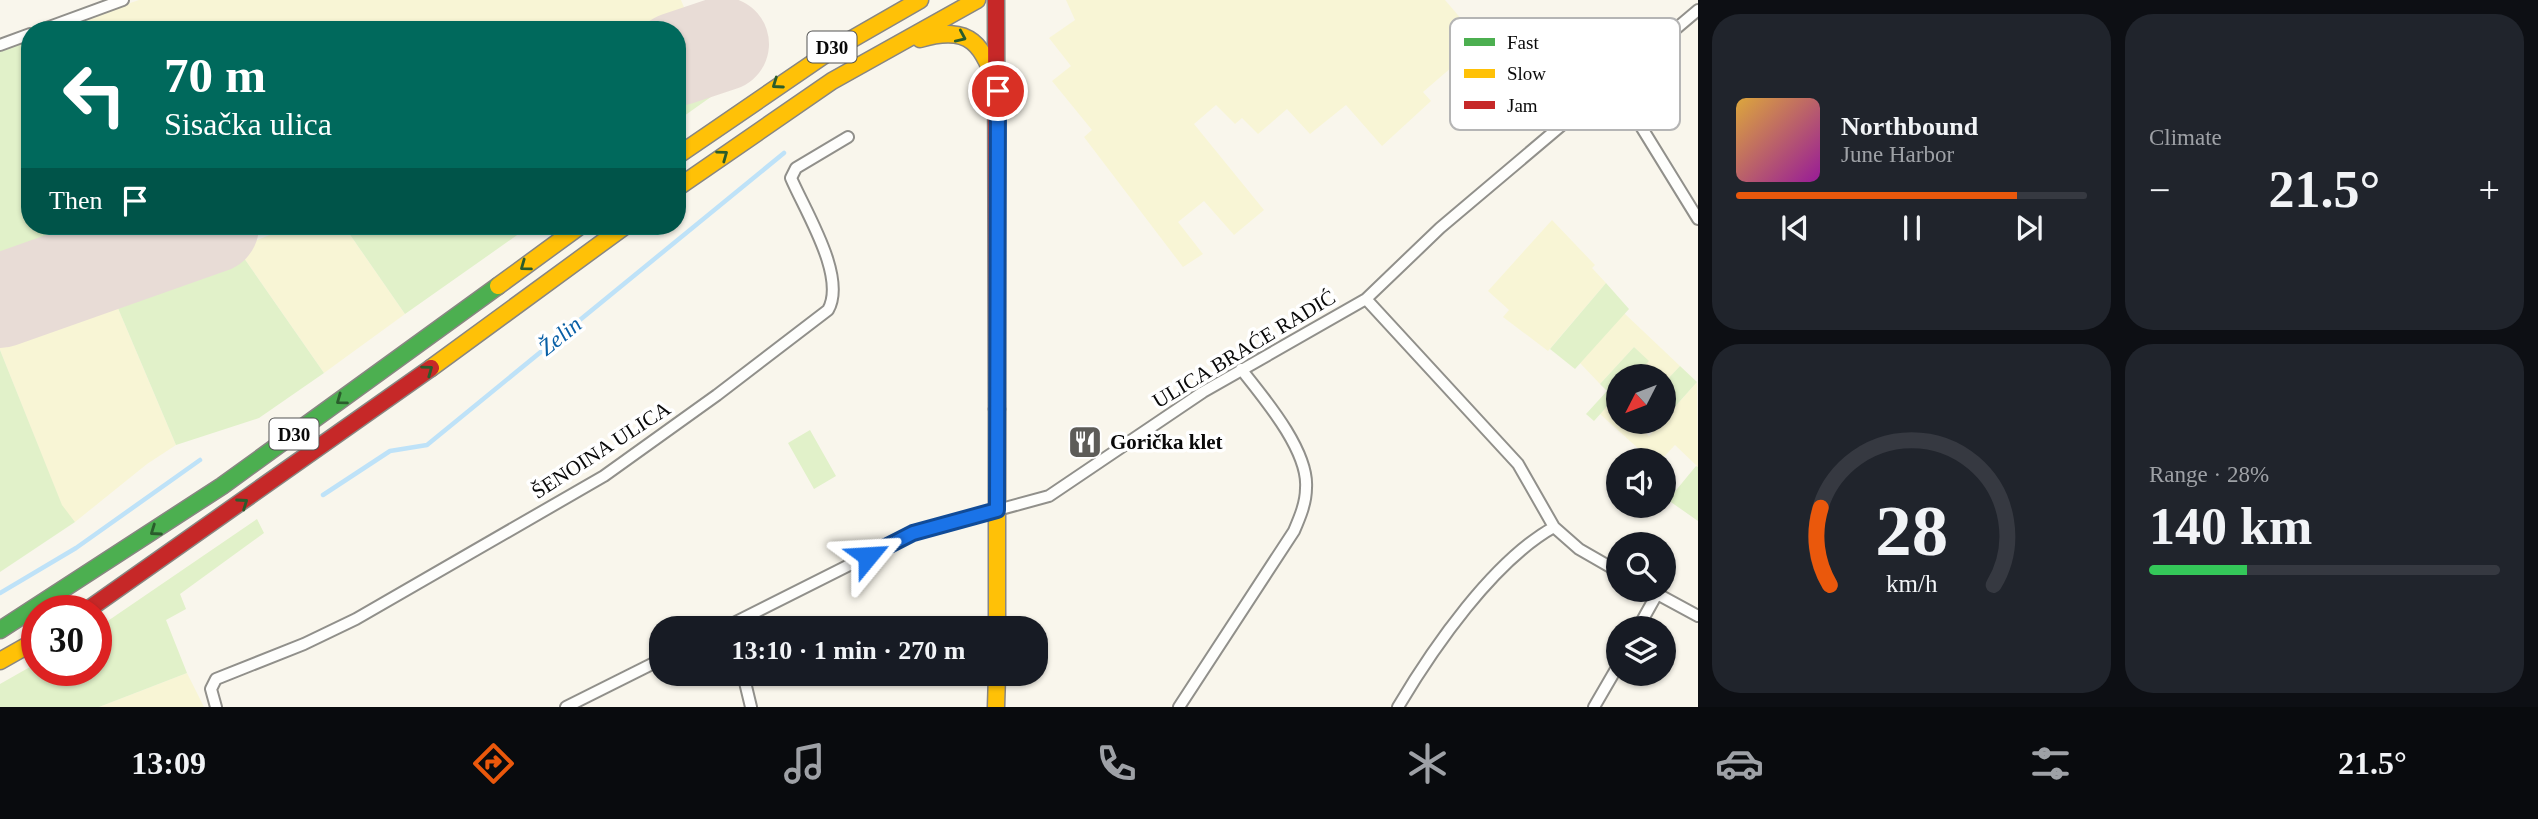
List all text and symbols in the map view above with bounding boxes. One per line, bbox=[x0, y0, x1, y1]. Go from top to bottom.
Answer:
legend bbox=[1450, 18, 1680, 130]
one-way arrow bbox=[954, 29, 966, 43]
road number: D30 bbox=[808, 32, 856, 62]
text: Fast bbox=[1507, 32, 1539, 53]
text: 70 m bbox=[164, 48, 266, 103]
icon: left bbox=[49, 49, 140, 140]
pin bbox=[968, 61, 1028, 121]
text: Slow bbox=[1507, 63, 1546, 84]
icon: arrive bbox=[979, 72, 1017, 110]
one-way arrow bbox=[772, 76, 785, 89]
text: Jam bbox=[1507, 95, 1538, 116]
text: Sisačka ulica bbox=[164, 106, 332, 142]
text: Northbound bbox=[1841, 112, 1978, 141]
text: Climate bbox=[2149, 125, 2222, 150]
text: June Harbor bbox=[1841, 142, 1954, 167]
one-way arrow bbox=[715, 151, 728, 164]
text: 21.5° bbox=[2269, 161, 2380, 218]
text: − bbox=[2149, 169, 2170, 211]
text: + bbox=[2479, 169, 2500, 211]
icon: arrive bbox=[116, 182, 154, 220]
text: Then bbox=[49, 186, 102, 215]
icon: previous bbox=[1776, 209, 1814, 247]
icon: pause bbox=[1893, 209, 1931, 247]
icon: next bbox=[2010, 209, 2048, 247]
one-way arrow bbox=[520, 258, 532, 270]
street label: ULICA BRAĆE RADIĆ bbox=[1148, 285, 1340, 413]
water label: Želin bbox=[534, 311, 586, 361]
north arrow bbox=[1606, 364, 1676, 434]
map controls bbox=[1606, 364, 1676, 686]
one-way arrow bbox=[420, 366, 433, 379]
one-way arrow bbox=[336, 392, 349, 404]
street label: ŠENOINA ULICA bbox=[527, 396, 675, 504]
road number: D30 bbox=[270, 418, 318, 449]
restaurant icon: Gorička klet bbox=[1066, 423, 1104, 461]
place label: Gorička klet bbox=[1110, 430, 1223, 454]
button: sound bbox=[1606, 448, 1676, 518]
text: Range · 28% bbox=[2149, 462, 2269, 487]
text: 28 bbox=[1875, 490, 1948, 571]
text: 140 km bbox=[2149, 498, 2312, 555]
one-way arrow bbox=[235, 499, 248, 511]
position arrow bbox=[831, 519, 905, 593]
one-way arrow bbox=[150, 523, 163, 535]
button: search bbox=[1606, 532, 1676, 602]
text: km/h bbox=[1886, 569, 1938, 596]
speed limit sign: 30 bbox=[21, 595, 112, 686]
button: layers bbox=[1606, 616, 1676, 686]
text: 13:10 · 1 min · 270 m bbox=[732, 636, 966, 665]
icon: directions bbox=[469, 739, 518, 788]
icon: music bbox=[780, 739, 829, 788]
icon: phone bbox=[1092, 739, 1141, 788]
icon: climate bbox=[1403, 739, 1452, 788]
icon: car bbox=[1715, 739, 1764, 788]
icon: filters bbox=[2026, 739, 2075, 788]
text: 13:09 bbox=[131, 745, 206, 781]
text: 21.5° bbox=[2338, 745, 2407, 781]

